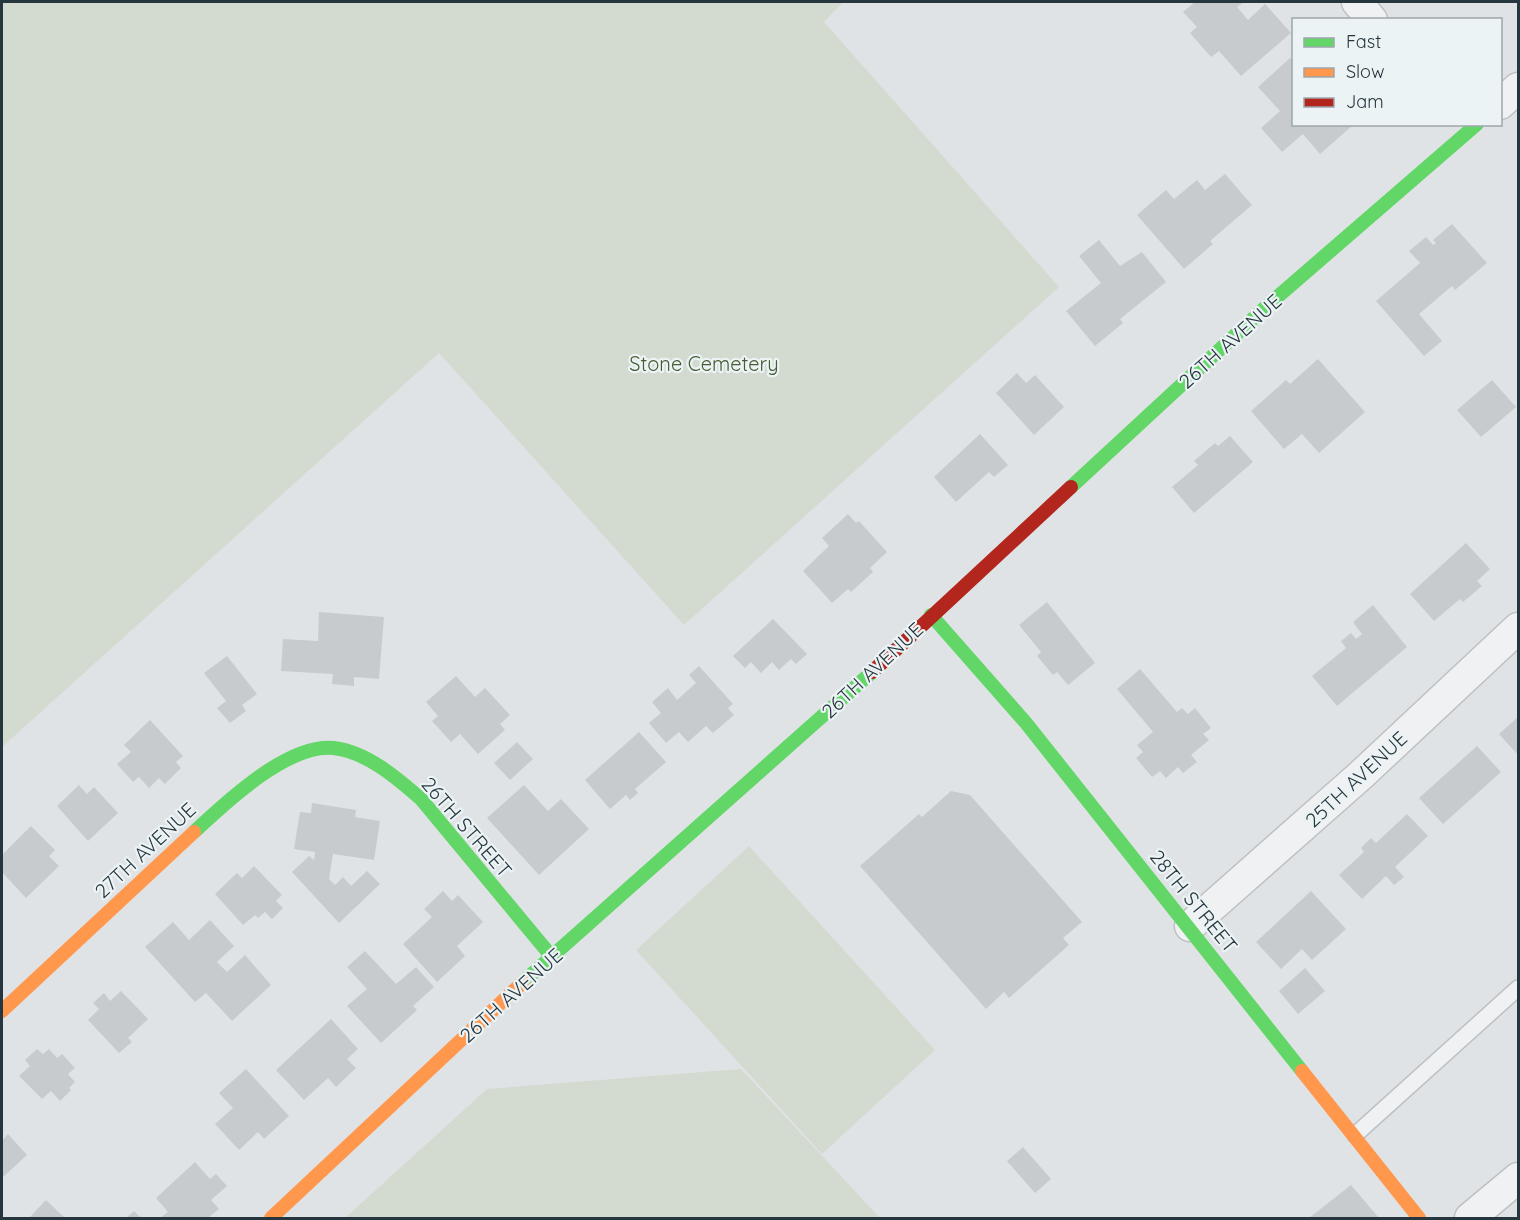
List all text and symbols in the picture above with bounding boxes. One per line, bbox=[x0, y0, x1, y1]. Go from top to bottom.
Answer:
legend bbox=[1292, 18, 1502, 126]
text: Fast bbox=[1346, 30, 1381, 53]
text: Slow bbox=[1346, 60, 1384, 83]
text: Jam bbox=[1346, 90, 1384, 113]
street label: 26TH AVENUE bbox=[1173, 288, 1287, 394]
park label: Stone Cemetery bbox=[629, 351, 779, 376]
street label: 26TH AVENUE bbox=[816, 617, 928, 723]
street label: 25TH AVENUE bbox=[1300, 726, 1412, 832]
street label: 26TH STREET bbox=[416, 772, 518, 882]
street label: 27TH AVENUE bbox=[89, 797, 201, 903]
street label: 28TH STREET bbox=[1145, 844, 1243, 958]
street label: 26TH AVENUE bbox=[454, 942, 568, 1048]

